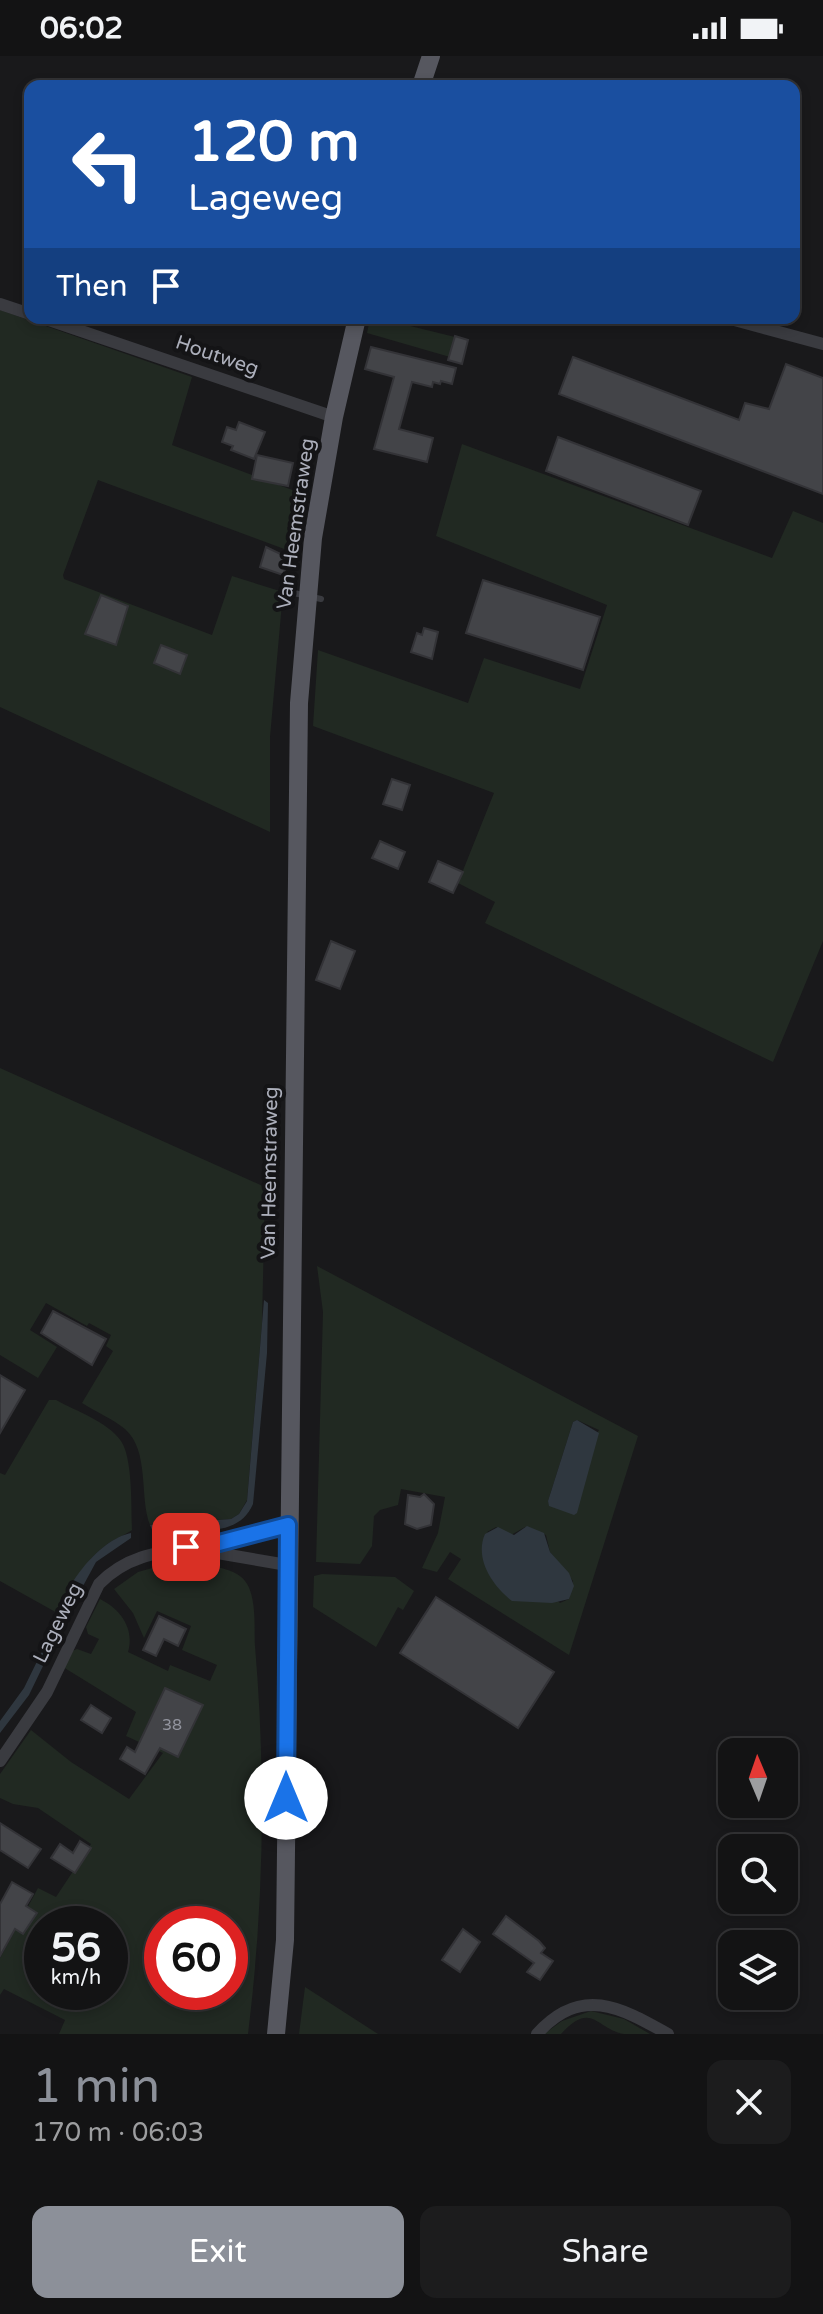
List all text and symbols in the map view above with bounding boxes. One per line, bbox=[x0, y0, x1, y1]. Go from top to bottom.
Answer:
text: 06:02 bbox=[40, 10, 123, 47]
text: 120 m bbox=[188, 109, 359, 176]
icon: left bbox=[56, 112, 160, 216]
text: Lageweg bbox=[188, 177, 343, 220]
icon: arrive bbox=[144, 264, 188, 308]
text: Then bbox=[56, 268, 128, 305]
street label: Houtweg bbox=[172, 331, 262, 381]
street label: Van Heemstraweg bbox=[272, 437, 320, 611]
street label: Van Heemstraweg bbox=[256, 1086, 284, 1260]
pin bbox=[152, 1513, 220, 1581]
icon: arrive bbox=[164, 1525, 208, 1569]
street label: Lageweg bbox=[28, 1579, 88, 1667]
house number: 38 bbox=[162, 1715, 182, 1735]
north arrow bbox=[718, 1738, 798, 1818]
map controls bbox=[718, 1738, 798, 2010]
position arrow bbox=[244, 1756, 328, 1840]
button: search bbox=[718, 1834, 798, 1914]
speed limit sign: 60 bbox=[144, 1906, 248, 2010]
text: 56 bbox=[51, 1924, 101, 1972]
button: layers bbox=[718, 1930, 798, 2010]
text: km/h bbox=[51, 1966, 101, 1990]
text: 1 min bbox=[32, 2058, 160, 2116]
button: close bbox=[707, 2060, 791, 2144]
text: 170 m · 06:03 bbox=[32, 2117, 204, 2148]
button: Exit bbox=[32, 2206, 404, 2298]
button: Share bbox=[420, 2206, 791, 2298]

